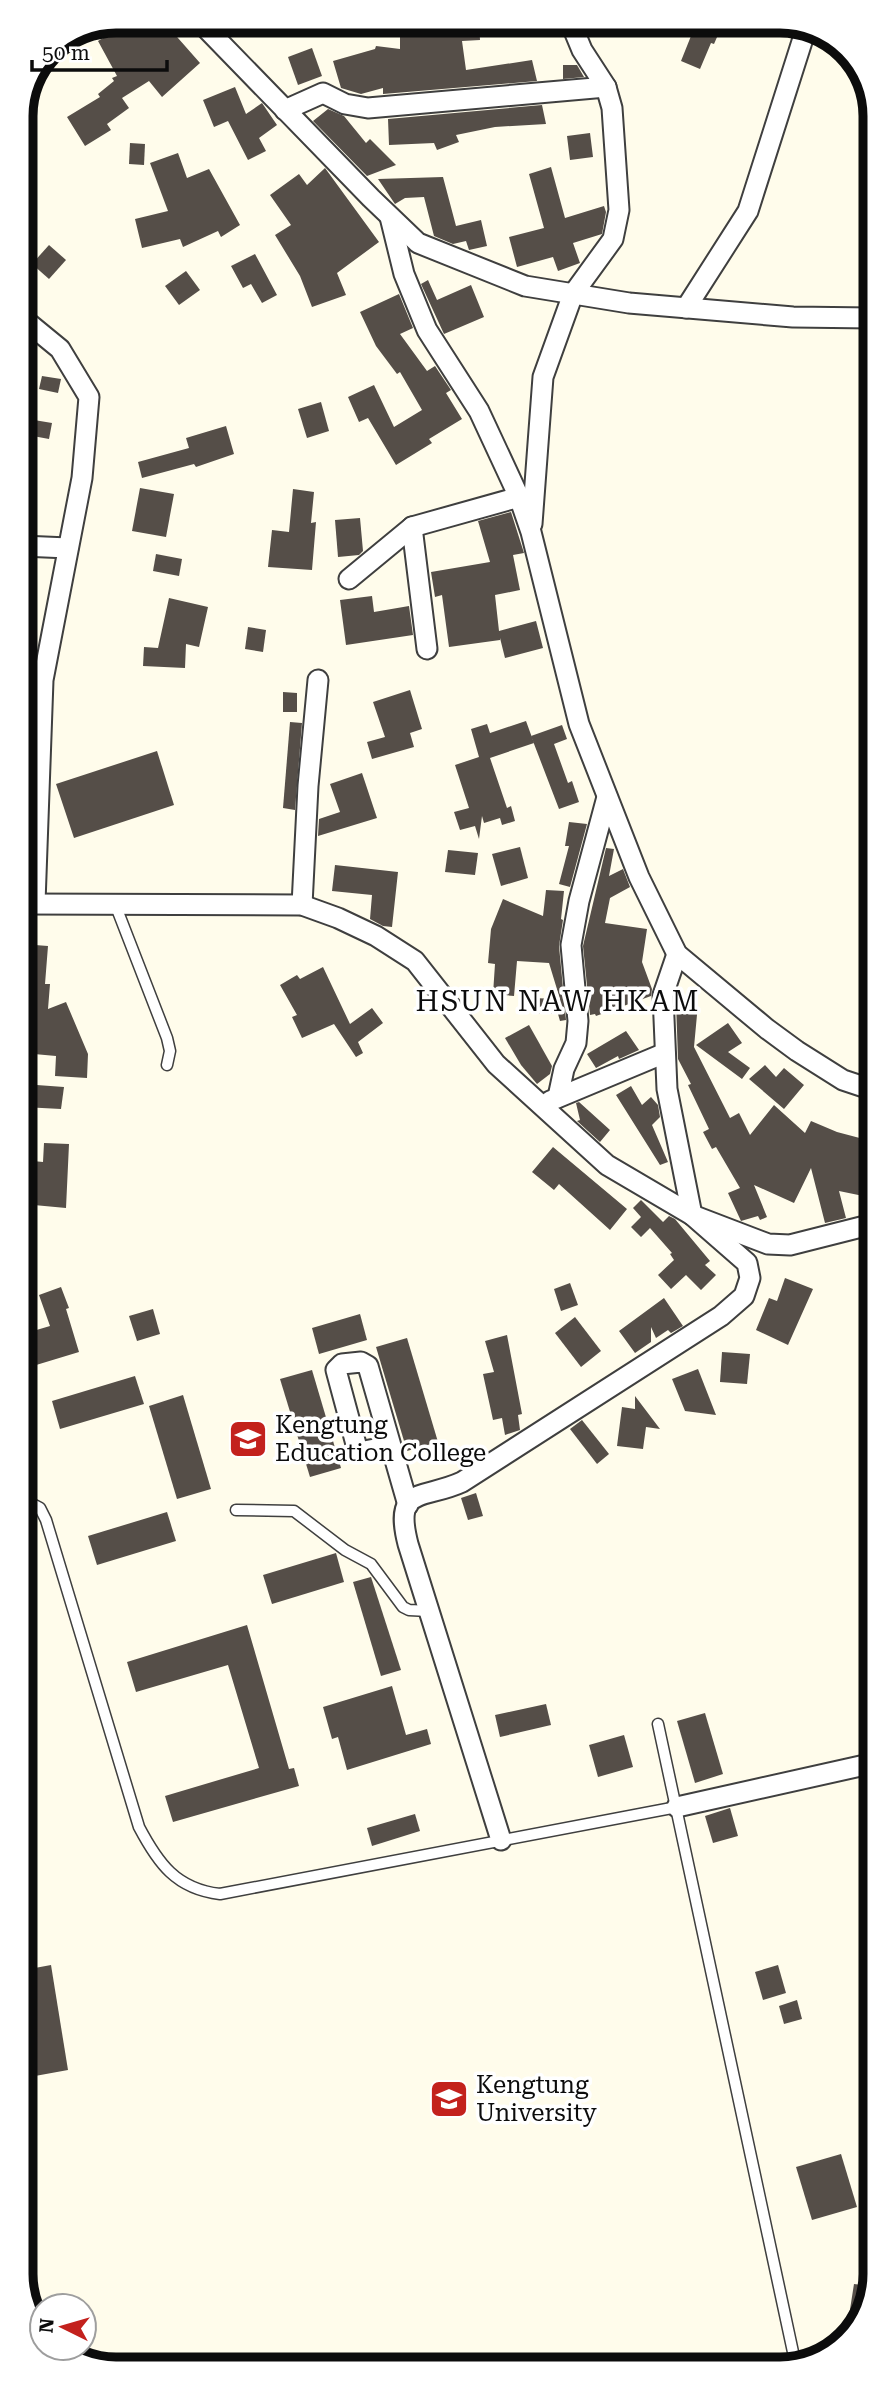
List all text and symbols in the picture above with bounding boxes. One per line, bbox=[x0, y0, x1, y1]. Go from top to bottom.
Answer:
scale bar bbox=[32, 28, 166, 72]
text: 50 m bbox=[42, 41, 90, 65]
district label: HSUN NAW HKAM bbox=[415, 985, 701, 1018]
place label: Kengtung Education College bbox=[275, 1411, 486, 1467]
school or university icon: Kengtung Education College bbox=[227, 1418, 269, 1460]
place label: Kengtung University bbox=[476, 2071, 598, 2127]
school or university icon: Kengtung University bbox=[428, 2078, 470, 2120]
north arrow bbox=[28, 2292, 98, 2362]
text: N bbox=[34, 2317, 59, 2334]

